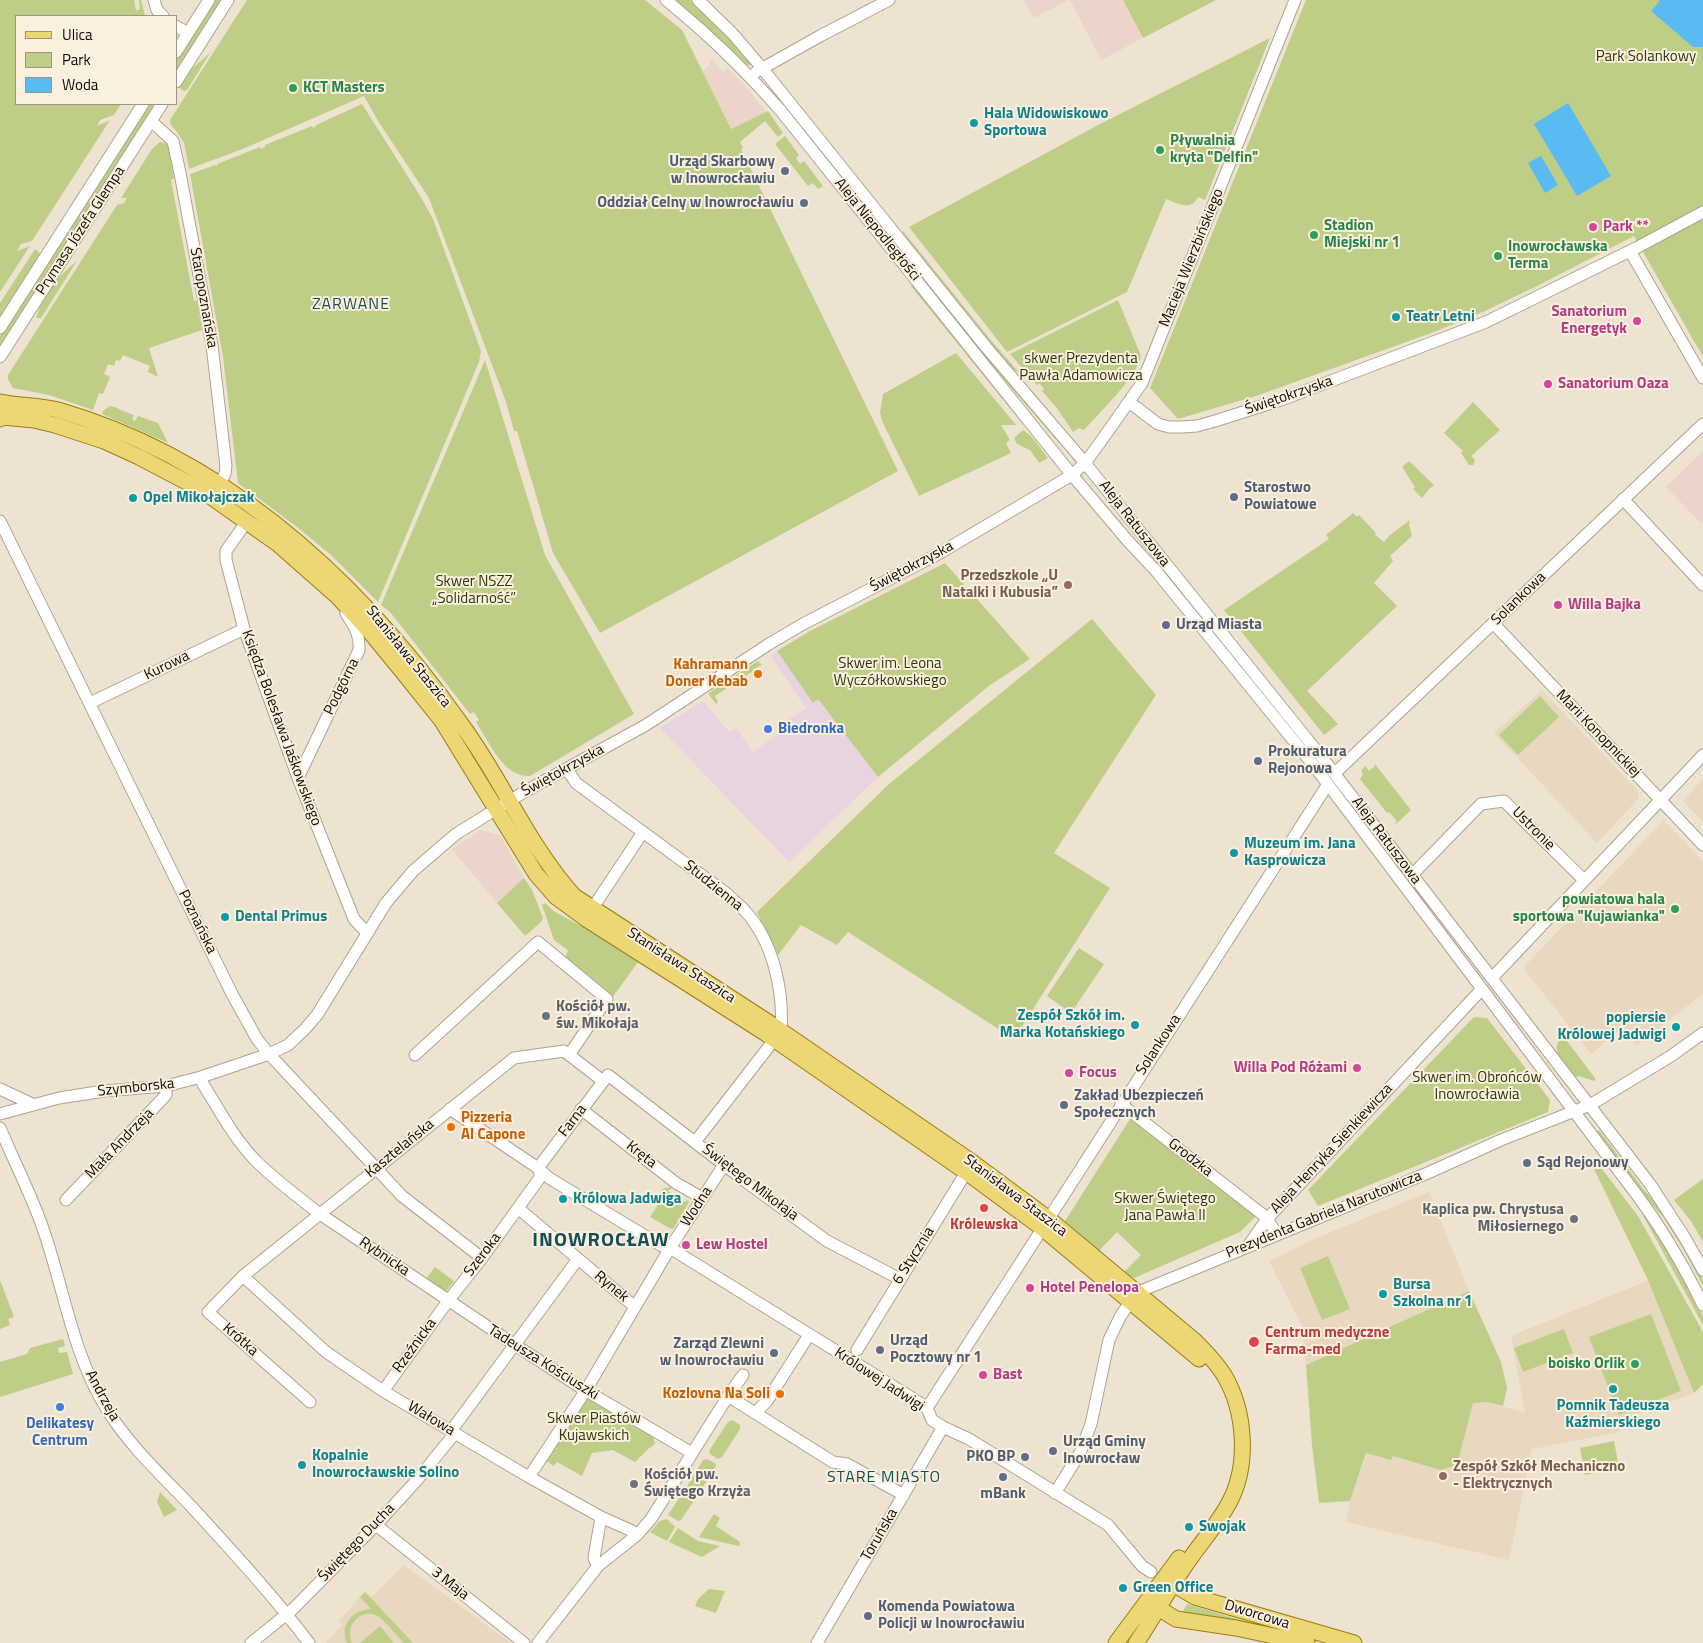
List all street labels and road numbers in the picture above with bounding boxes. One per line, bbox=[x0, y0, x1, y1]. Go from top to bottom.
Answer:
street label: Prymasa Józefa Glempa bbox=[33, 163, 129, 299]
street label: Aleja Niepodległości bbox=[830, 175, 924, 285]
street label: Macieja Wierzbińskiego bbox=[1156, 186, 1228, 330]
street label: Staropoznańska bbox=[185, 246, 221, 350]
street label: Świętokrzyska bbox=[1243, 373, 1335, 419]
street label: Aleja Ratuszowa bbox=[1095, 477, 1173, 571]
street label: Świętokrzyska bbox=[867, 538, 957, 596]
street label: Solankowa bbox=[1488, 569, 1550, 629]
street label: Stanisława Staszica bbox=[362, 603, 454, 711]
street label: Księdza Bolesława Jaśkowskiego bbox=[237, 628, 325, 828]
street label: Kurowa bbox=[141, 647, 193, 685]
street label: Podgórna bbox=[321, 656, 363, 718]
street label: Marii Konopnickiej bbox=[1552, 687, 1644, 781]
street label: Świętokrzyska bbox=[519, 741, 607, 801]
street label: Aleja Ratuszowa bbox=[1347, 794, 1425, 888]
street label: Ustronie bbox=[1508, 804, 1558, 854]
street label: Studzienna bbox=[680, 857, 746, 915]
street label: Poznańska bbox=[174, 887, 220, 957]
street label: Stanisława Staszica bbox=[624, 924, 738, 1008]
street label: Solankowa bbox=[1133, 1011, 1185, 1079]
street label: Szymborska bbox=[97, 1075, 175, 1101]
street label: Aleja Henryka Sienkiewicza bbox=[1267, 1080, 1397, 1218]
street label: Farna bbox=[555, 1101, 591, 1141]
street label: Mała Andrzeja bbox=[82, 1105, 158, 1183]
street label: Kasztelańska bbox=[362, 1116, 438, 1182]
street label: Grodzka bbox=[1164, 1135, 1216, 1181]
street label: Kręta bbox=[622, 1137, 660, 1173]
street label: Świętego Mikołaja bbox=[698, 1141, 802, 1225]
street label: Stanisława Staszica bbox=[960, 1151, 1070, 1241]
street label: Prezydenta Gabriela Narutowicza bbox=[1223, 1167, 1425, 1263]
street label: Wodna bbox=[677, 1183, 717, 1231]
street label: 6 Stycznia bbox=[889, 1224, 939, 1288]
street label: Szeroka bbox=[461, 1230, 505, 1280]
street label: Rybnicka bbox=[355, 1234, 413, 1280]
street label: Rynek bbox=[590, 1267, 632, 1307]
street label: Rzeźnicka bbox=[389, 1315, 441, 1377]
street label: Krótka bbox=[219, 1320, 261, 1360]
street label: Tadeusza Kościuszki bbox=[484, 1322, 602, 1404]
street label: Królowej Jadwigi bbox=[831, 1344, 927, 1416]
street label: Andrzeja bbox=[81, 1367, 123, 1425]
street label: Wałowa bbox=[404, 1398, 458, 1440]
street label: Świętego Ducha bbox=[315, 1500, 399, 1586]
street label: Toruńska bbox=[858, 1506, 902, 1564]
street label: 3 Maja bbox=[428, 1564, 472, 1604]
street label: Dworcowa bbox=[1222, 1597, 1292, 1633]

